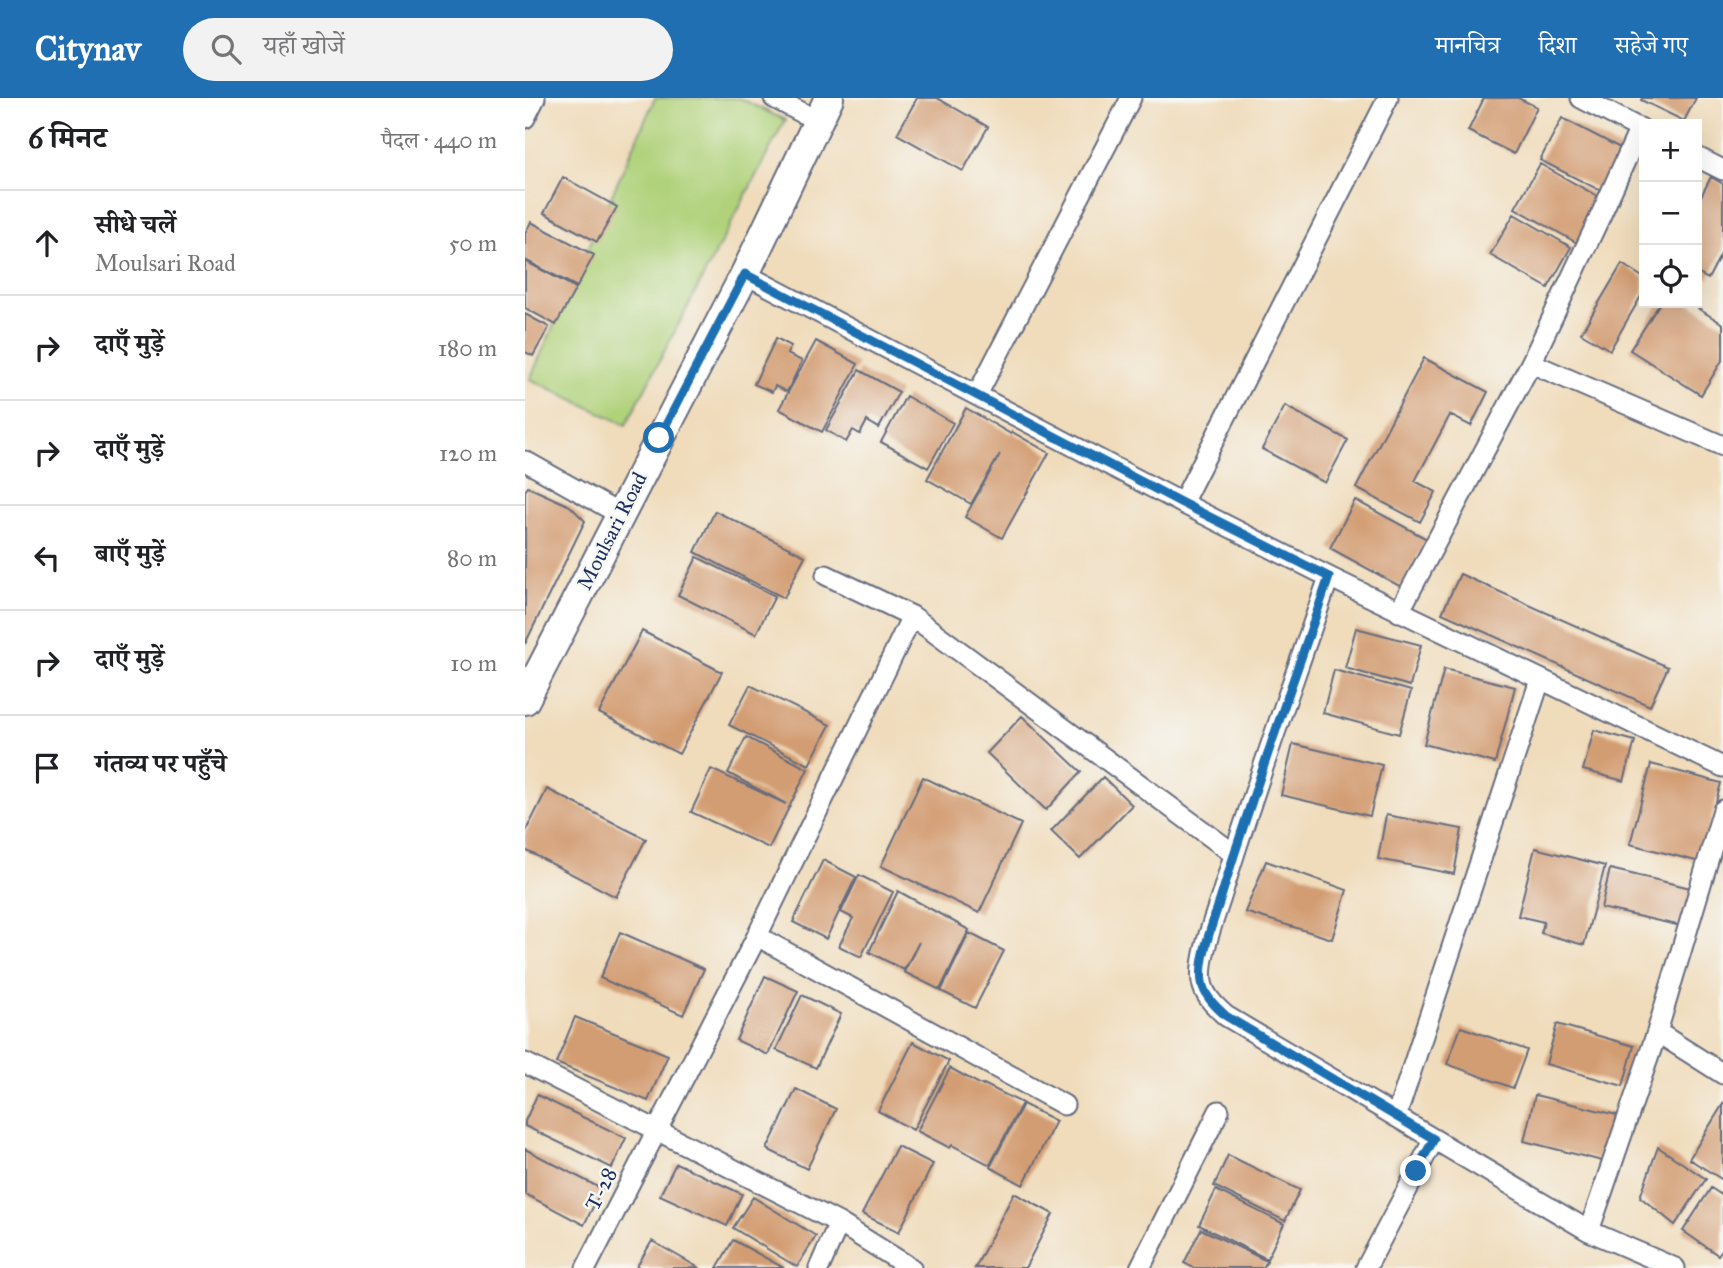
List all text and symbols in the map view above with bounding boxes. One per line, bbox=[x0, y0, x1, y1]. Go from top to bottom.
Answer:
search box bbox=[183, 18, 673, 81]
text: Citynav bbox=[35, 29, 141, 69]
text: यहाँ खोजें bbox=[263, 29, 345, 61]
icon: search bbox=[207, 30, 245, 68]
text: मानचित्र bbox=[1435, 30, 1500, 60]
text: दिशा bbox=[1538, 30, 1577, 60]
text: सहेजे गए bbox=[1615, 30, 1688, 60]
map controls bbox=[1639, 119, 1702, 308]
button: + bbox=[1639, 119, 1702, 182]
text: 6 मिनट bbox=[28, 120, 107, 156]
text: पैदल · 440 m bbox=[381, 126, 497, 154]
button: − bbox=[1639, 182, 1702, 245]
text: सीधे चलें bbox=[95, 208, 176, 240]
icon: ahead bbox=[28, 224, 66, 262]
text: 50 m bbox=[449, 229, 497, 257]
button: locate bbox=[1639, 245, 1702, 308]
text: Moulsari Road bbox=[95, 249, 236, 277]
text: दाएँ मुड़ें bbox=[95, 327, 164, 359]
icon: right bbox=[28, 329, 66, 367]
text: 180 m bbox=[438, 334, 497, 362]
route start bbox=[643, 422, 674, 453]
text: दाएँ मुड़ें bbox=[95, 432, 164, 464]
icon: right bbox=[28, 434, 66, 472]
text: 120 m bbox=[439, 439, 497, 467]
street label: Moulsari Road bbox=[571, 467, 653, 594]
text: बाएँ मुड़ें bbox=[95, 537, 165, 569]
icon: left bbox=[28, 539, 66, 577]
text: 80 m bbox=[447, 544, 497, 572]
text: दाएँ मुड़ें bbox=[95, 642, 164, 674]
icon: right bbox=[28, 644, 66, 682]
text: 10 m bbox=[450, 649, 497, 677]
text: गंतव्य पर पहुँचे bbox=[95, 747, 226, 779]
icon: arrive bbox=[28, 749, 66, 787]
route end bbox=[1400, 1155, 1431, 1186]
street label: T-28 bbox=[579, 1163, 623, 1215]

